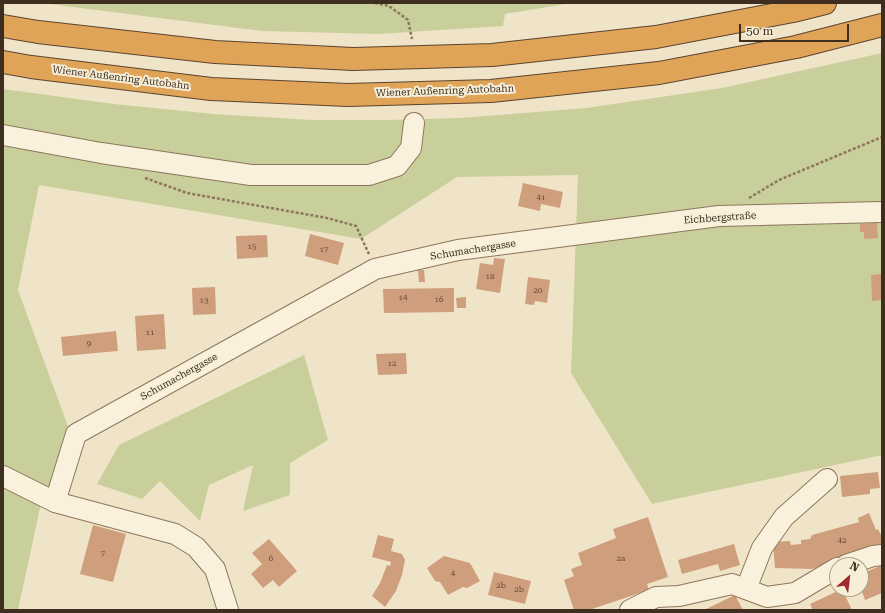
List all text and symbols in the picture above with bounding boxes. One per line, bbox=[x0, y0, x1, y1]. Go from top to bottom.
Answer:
scale bar bbox=[741, 16, 851, 42]
text: 50 m bbox=[746, 24, 773, 38]
street label: Wiener Außenring Autobahn bbox=[52, 64, 190, 92]
street label: Wiener Außenring Autobahn bbox=[376, 83, 514, 99]
house number: 41 bbox=[537, 193, 545, 203]
street label: Eichbergstraße bbox=[683, 209, 757, 227]
street label: Schumachergasse bbox=[429, 237, 517, 263]
house number: 15 bbox=[248, 242, 256, 252]
house number: 17 bbox=[320, 245, 328, 255]
house number: 18 bbox=[486, 272, 494, 282]
house number: 20 bbox=[534, 286, 542, 296]
house number: 14 bbox=[399, 293, 407, 303]
house number: 16 bbox=[435, 295, 443, 305]
house number: 13 bbox=[200, 296, 208, 306]
house number: 11 bbox=[146, 328, 154, 338]
house number: 9 bbox=[87, 339, 91, 349]
street label: Schumachergasse bbox=[138, 351, 220, 403]
house number: 12 bbox=[388, 359, 396, 369]
house number: 42 bbox=[838, 536, 846, 546]
house number: 7 bbox=[101, 549, 105, 559]
house number: 6 bbox=[269, 554, 273, 564]
house number: 2a bbox=[617, 554, 625, 564]
north arrow bbox=[829, 557, 869, 597]
text: N bbox=[848, 559, 861, 575]
house number: 4 bbox=[451, 569, 455, 579]
house number: 2b bbox=[496, 581, 506, 591]
house number: 2b bbox=[514, 585, 524, 595]

